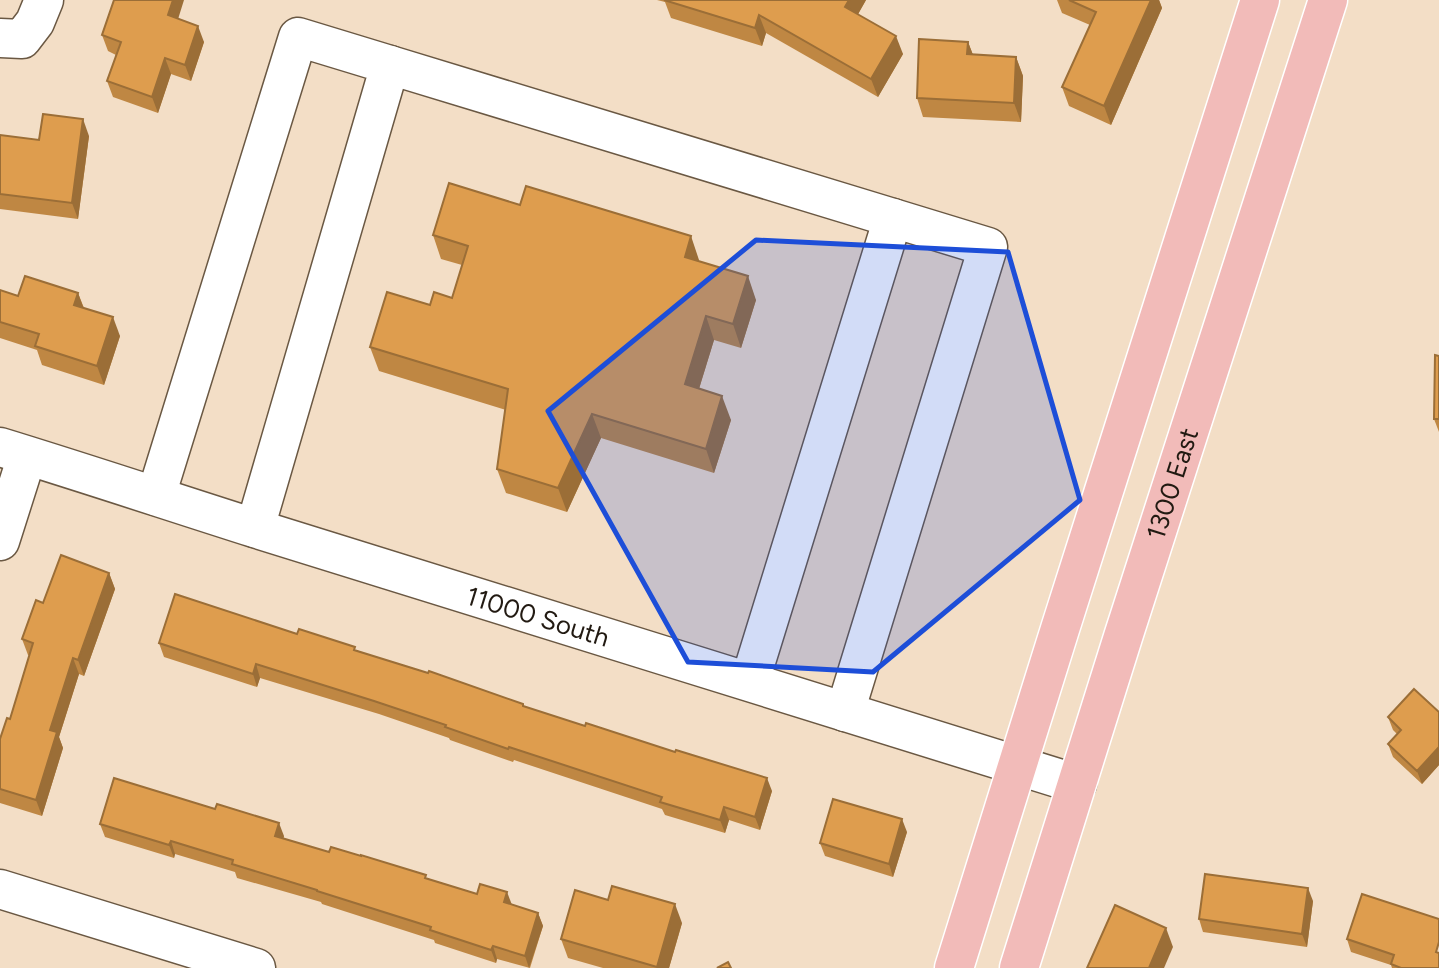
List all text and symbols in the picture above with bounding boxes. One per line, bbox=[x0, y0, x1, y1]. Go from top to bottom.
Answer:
street label: 1300 East bbox=[1139, 424, 1205, 543]
street label: 11000 South bbox=[462, 580, 613, 654]

